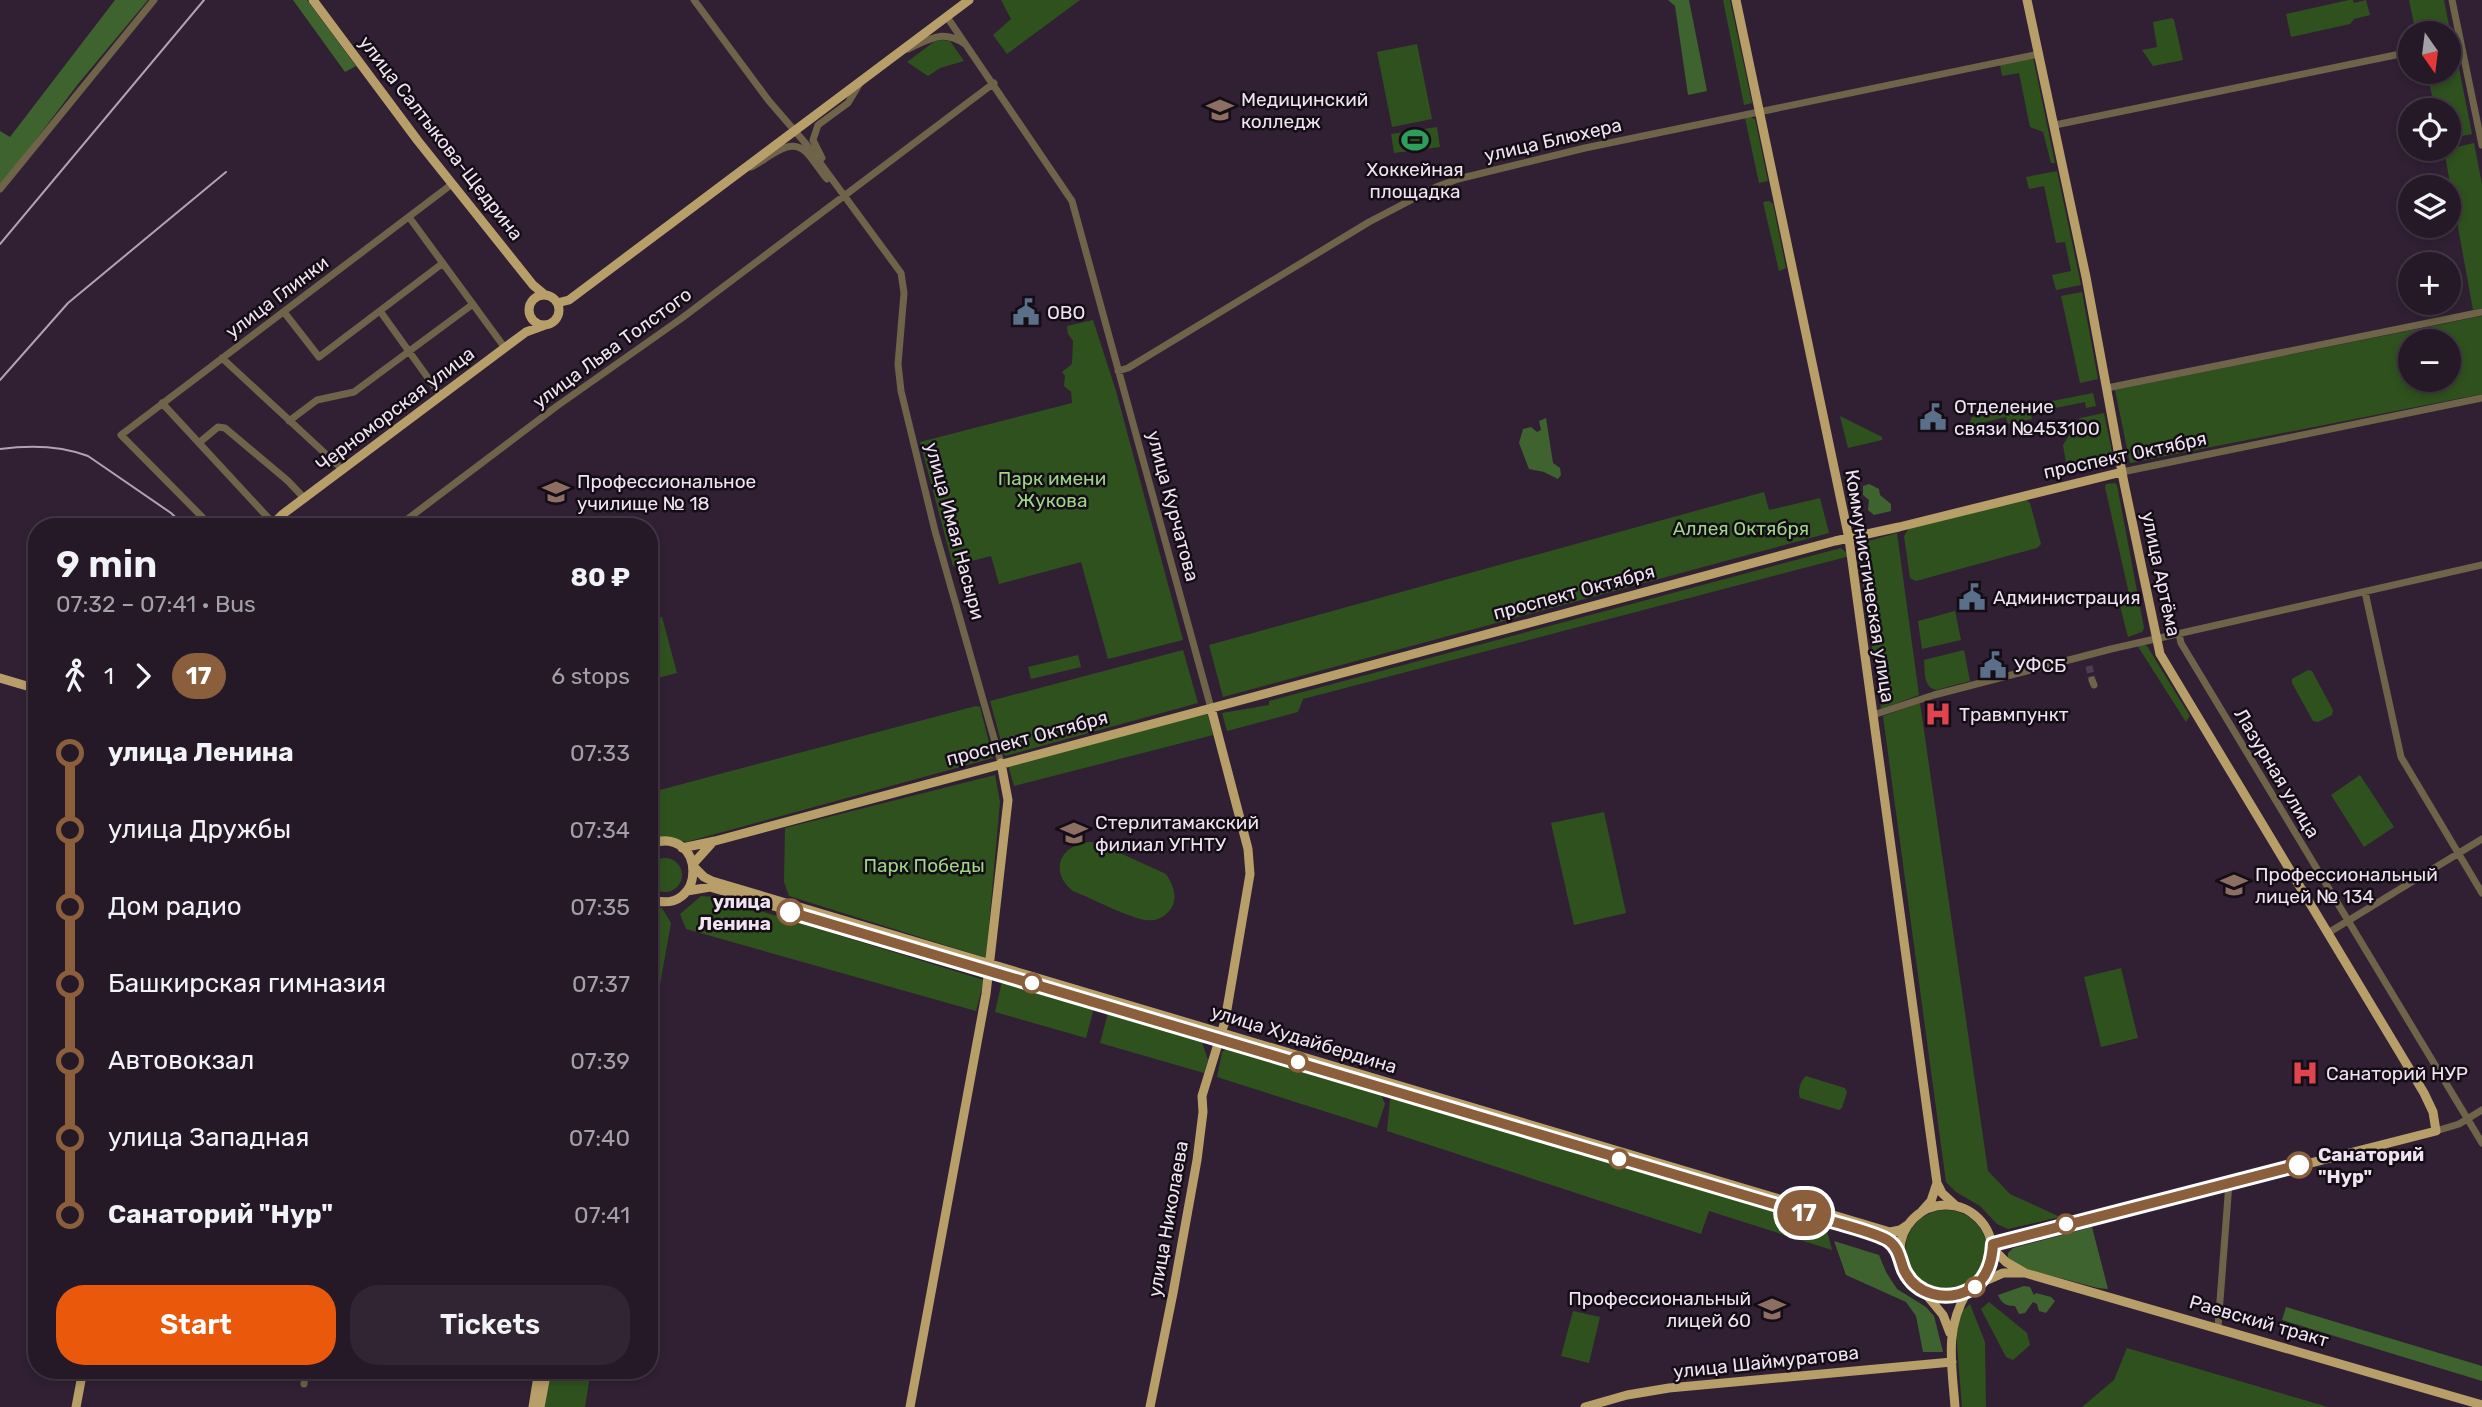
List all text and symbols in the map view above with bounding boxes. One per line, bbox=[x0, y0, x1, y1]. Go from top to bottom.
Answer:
north arrow bbox=[2398, 21, 2460, 84]
map controls bbox=[2398, 21, 2461, 392]
street label: улица Салтыкова-Щедрина bbox=[354, 31, 528, 245]
place label: Медицинский колледж bbox=[1241, 88, 1368, 133]
school or university icon: Медицинский колледж bbox=[1205, 95, 1235, 125]
button: locate bbox=[2398, 98, 2461, 161]
street label: улица Блюхера bbox=[1482, 113, 1624, 167]
sports icon: Хоккейная площадка bbox=[1400, 125, 1430, 155]
place label: Хоккейная площадка bbox=[1366, 158, 1464, 203]
button: layers bbox=[2398, 175, 2461, 238]
street label: улица Глинки bbox=[221, 251, 333, 343]
button: + bbox=[2398, 252, 2461, 315]
street label: улица Льва Толстого bbox=[528, 283, 696, 413]
public building icon: ОВО bbox=[1011, 297, 1041, 327]
place label: ОВО bbox=[1047, 301, 1085, 324]
button: − bbox=[2398, 329, 2461, 392]
street label: Черноморская улица bbox=[311, 342, 479, 476]
place label: Отделение связи №453100 bbox=[1954, 395, 2100, 440]
public building icon: Отделение связи №453100 bbox=[1918, 402, 1948, 432]
street label: проспект Октября bbox=[2041, 426, 2209, 484]
street label: улица Курчатова bbox=[1142, 428, 1204, 584]
street label: улица Имая Насыри bbox=[920, 440, 990, 622]
park label: Парк имени Жукова bbox=[998, 467, 1106, 512]
street label: Коммунистическая улица bbox=[1840, 468, 1900, 704]
place label: Профессиональное училище № 18 bbox=[577, 470, 756, 515]
school or university icon: Профессиональное училище № 18 bbox=[541, 477, 571, 507]
street label: улица Артёма bbox=[2137, 509, 2185, 639]
park label: Аллея Октября bbox=[1673, 517, 1809, 540]
text: 9 min bbox=[56, 541, 157, 587]
street label: проспект Октября bbox=[1491, 559, 1657, 625]
text: 80 ₽ bbox=[570, 562, 630, 593]
public building icon: Администрация bbox=[1957, 582, 1987, 612]
place label: Администрация bbox=[1993, 586, 2141, 609]
text: 07:32 – 07:41 · Bus bbox=[56, 590, 256, 618]
public building icon: УФСБ bbox=[1978, 650, 2008, 680]
place label: УФСБ bbox=[2014, 654, 2066, 677]
icon: walk bbox=[56, 657, 94, 695]
icon: forward bbox=[124, 657, 162, 695]
text: 1 bbox=[104, 662, 114, 690]
text: 17 bbox=[186, 662, 212, 690]
text: 6 stops bbox=[551, 662, 630, 690]
hospital icon: Травмпункт bbox=[1923, 699, 1953, 729]
place label: Травмпункт bbox=[1959, 703, 2069, 726]
street label: Лазурная улица bbox=[2229, 704, 2325, 842]
street label: проспект Октября bbox=[944, 705, 1110, 771]
text: улица Ленина bbox=[108, 737, 294, 768]
text: 07:33 bbox=[570, 739, 630, 767]
place label: Стерлитамакский филиал УГНТУ bbox=[1095, 811, 1259, 856]
text: улица Дружбы bbox=[108, 814, 291, 845]
text: 07:34 bbox=[570, 816, 630, 844]
school or university icon: Стерлитамакский филиал УГНТУ bbox=[1059, 818, 1089, 848]
park label: Парк Победы bbox=[863, 854, 985, 877]
place label: Профессиональный лицей № 134 bbox=[2255, 863, 2438, 908]
school or university icon: Профессиональный лицей № 134 bbox=[2219, 870, 2249, 900]
place label: улица Ленина bbox=[698, 890, 771, 935]
text: Дом радио bbox=[108, 891, 242, 922]
text: 07:35 bbox=[570, 893, 630, 921]
marker: улица Ленина bbox=[777, 899, 803, 925]
text: Башкирская гимназия bbox=[108, 968, 386, 999]
text: 07:37 bbox=[572, 970, 630, 998]
unlabelled marker bbox=[1022, 973, 1042, 993]
street label: улица Худайбердина bbox=[1208, 1000, 1400, 1078]
text: Автовокзал bbox=[108, 1045, 254, 1076]
text: 07:39 bbox=[570, 1047, 630, 1075]
unlabelled marker bbox=[1288, 1052, 1308, 1072]
hospital icon: Санаторий НУР bbox=[2290, 1058, 2320, 1088]
place label: Санаторий НУР bbox=[2326, 1062, 2468, 1085]
text: улица Западная bbox=[108, 1122, 309, 1153]
text: 07:40 bbox=[569, 1124, 630, 1152]
street label: улица Николаева bbox=[1143, 1139, 1193, 1299]
place label: Санаторий "Нур" bbox=[2318, 1143, 2424, 1188]
unlabelled marker bbox=[1609, 1149, 1629, 1169]
marker: Санаторий "Нур" bbox=[2286, 1152, 2312, 1178]
line badge: 17 bbox=[1772, 1190, 1836, 1236]
text: Санаторий "Нур" bbox=[108, 1199, 333, 1230]
text: 17 bbox=[1791, 1199, 1817, 1227]
text: 07:41 bbox=[574, 1201, 630, 1229]
unlabelled marker bbox=[2056, 1214, 2076, 1234]
unlabelled marker bbox=[1965, 1277, 1985, 1297]
button: Start bbox=[56, 1285, 336, 1365]
button: Tickets bbox=[350, 1285, 630, 1365]
place label: Профессиональный лицей 60 bbox=[1568, 1287, 1751, 1332]
street label: Раевский тракт bbox=[2187, 1290, 2332, 1352]
school or university icon: Профессиональный лицей 60 bbox=[1757, 1294, 1787, 1324]
street label: улица Шаймуратова bbox=[1672, 1341, 1860, 1383]

